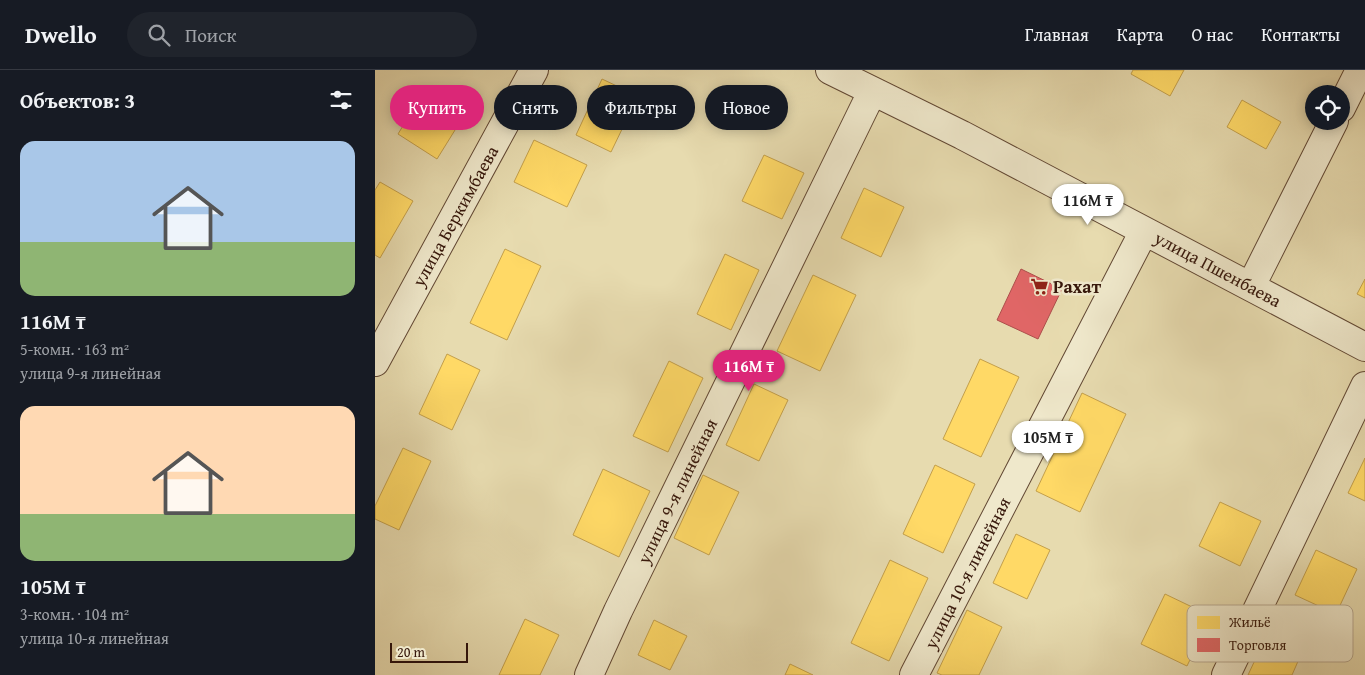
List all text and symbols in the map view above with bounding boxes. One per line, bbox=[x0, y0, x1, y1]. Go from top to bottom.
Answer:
search box bbox=[127, 12, 477, 57]
text: Dwello bbox=[25, 17, 97, 52]
icon: search bbox=[145, 21, 173, 49]
text: Поиск bbox=[185, 21, 237, 49]
text: Главная bbox=[1025, 21, 1089, 48]
text: Карта bbox=[1117, 21, 1163, 48]
text: О нас bbox=[1191, 21, 1233, 48]
text: Контакты bbox=[1261, 21, 1340, 48]
text: Объектов: 3 bbox=[20, 85, 135, 116]
chip: Купить bbox=[390, 85, 484, 130]
chip: Снять bbox=[494, 85, 577, 130]
chip: Фильтры bbox=[587, 85, 695, 130]
chip: Новое bbox=[705, 85, 788, 130]
map controls bbox=[1305, 85, 1350, 130]
button: locate bbox=[1305, 85, 1350, 130]
icon: filters bbox=[327, 86, 355, 114]
street label: улица Беркимбаева bbox=[405, 140, 505, 292]
icon: home bbox=[143, 173, 233, 263]
pin: 116M ₸ bbox=[1047, 184, 1129, 226]
text: 116M ₸ bbox=[1063, 188, 1113, 212]
street label: улица Пшенбаева bbox=[1149, 224, 1287, 314]
place label: Рахат bbox=[1053, 273, 1101, 300]
supermarket icon: Рахат bbox=[1029, 276, 1049, 296]
text: 116M ₸ bbox=[20, 306, 86, 337]
text: 5-комн. · 163 m² bbox=[20, 337, 129, 361]
pin: 116M ₸ bbox=[708, 350, 790, 392]
text: 116M ₸ bbox=[724, 354, 774, 378]
text: улица 9-я линейная bbox=[20, 361, 161, 385]
street label: улица 9-я линейная bbox=[630, 414, 724, 569]
pin: 105M ₸ bbox=[1007, 420, 1089, 463]
text: 105M ₸ bbox=[1023, 425, 1073, 449]
icon: home bbox=[143, 438, 233, 528]
street label: улица 10-я линейная bbox=[917, 492, 1017, 655]
text: 105M ₸ bbox=[20, 571, 86, 602]
text: 3-комн. · 104 m² bbox=[20, 602, 129, 626]
legend bbox=[1187, 605, 1353, 662]
text: Жильё bbox=[1228, 612, 1271, 632]
text: улица 10-я линейная bbox=[20, 626, 169, 650]
text: Торговля bbox=[1229, 635, 1286, 655]
scale bar bbox=[390, 640, 467, 663]
text: 20 m bbox=[397, 642, 425, 662]

